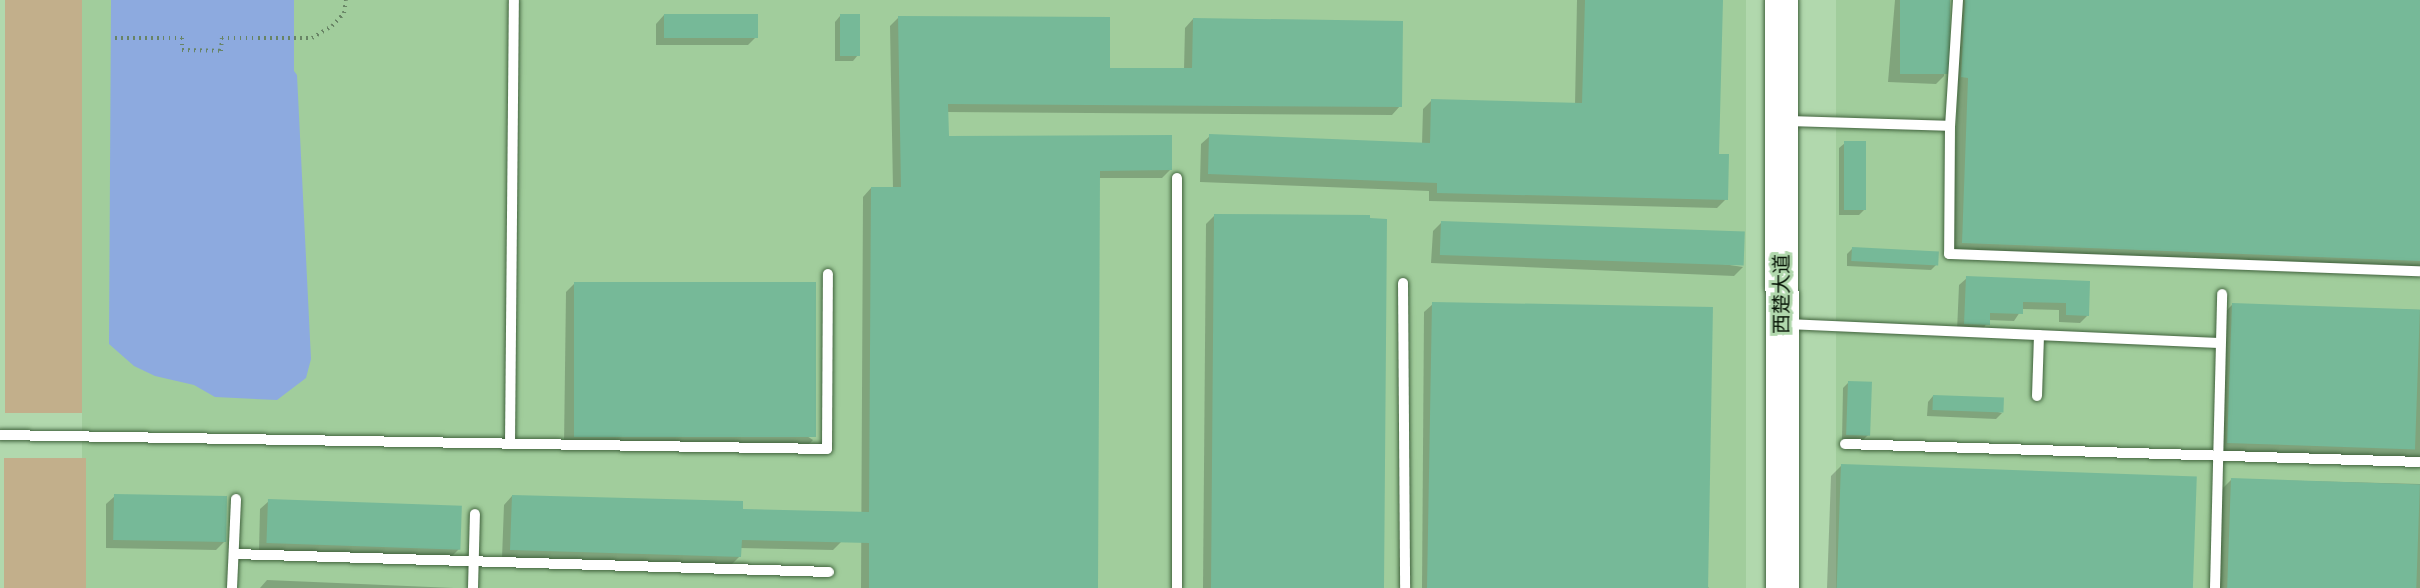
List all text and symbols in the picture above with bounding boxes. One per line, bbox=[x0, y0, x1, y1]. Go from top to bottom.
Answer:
street label: 西楚大道 bbox=[1770, 254, 1794, 334]

